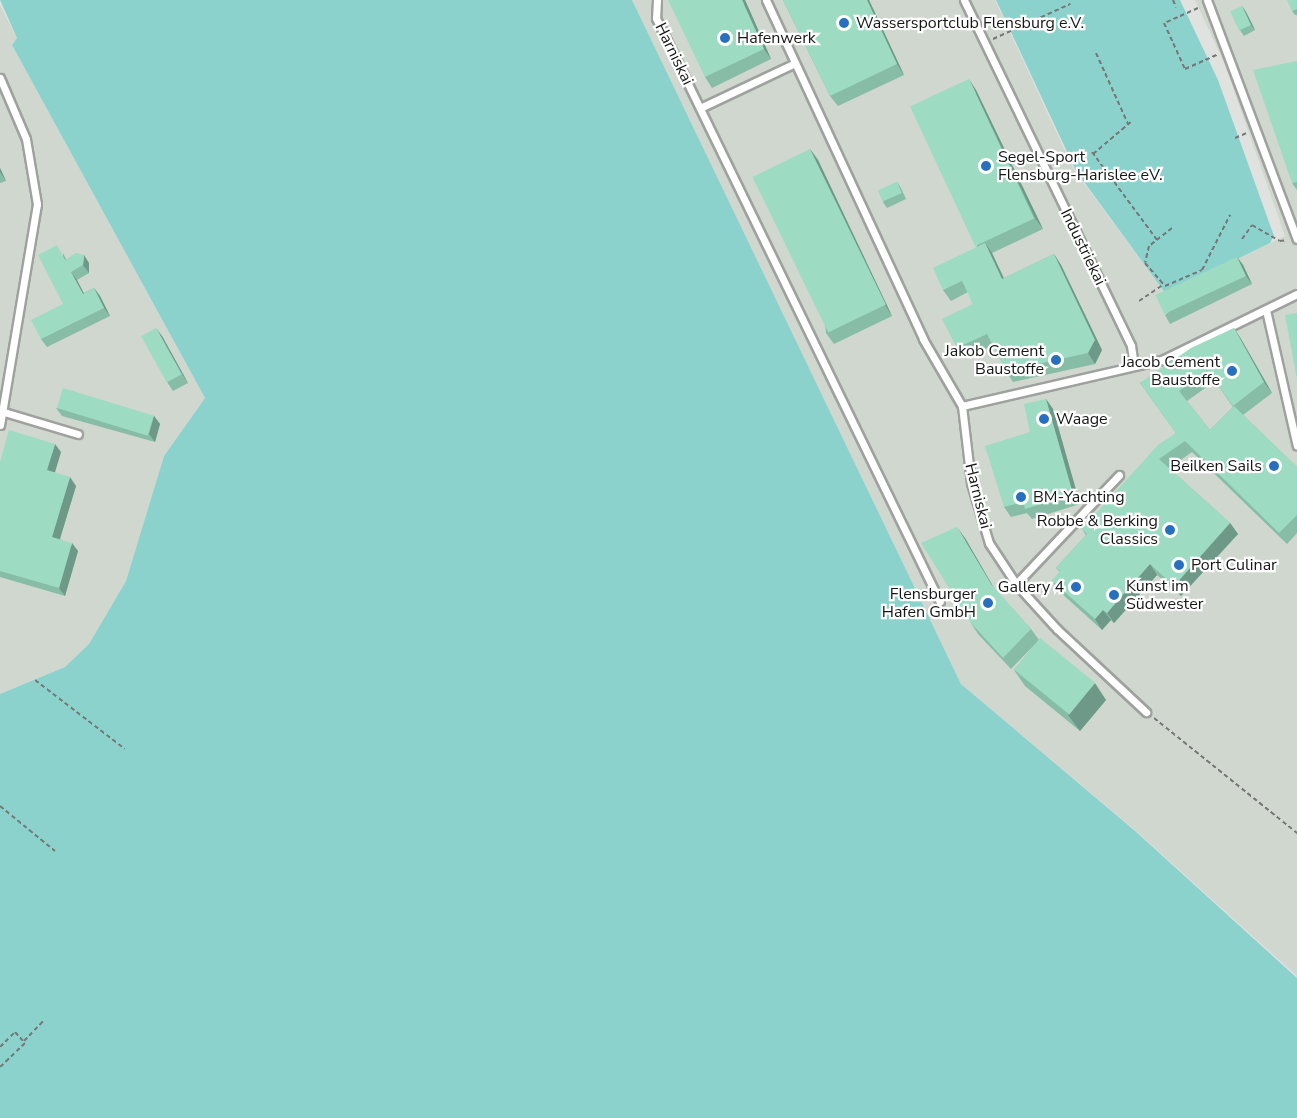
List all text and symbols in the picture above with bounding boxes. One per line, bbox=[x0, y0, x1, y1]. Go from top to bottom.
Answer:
place label: Wassersportclub Flensburg e.V. bbox=[856, 13, 1084, 33]
marker: Wassersportclub Flensburg e.V. bbox=[837, 16, 851, 30]
street label: Harniskai bbox=[651, 20, 697, 88]
place label: Hafenwerk bbox=[737, 28, 816, 48]
marker: Hafenwerk bbox=[718, 31, 732, 45]
place label: Segel-Sport Flensburg-Harislee eV. bbox=[998, 147, 1163, 185]
marker: Segel-Sport Flensburg-Harislee eV. bbox=[979, 159, 993, 173]
street label: Industriekai bbox=[1056, 206, 1110, 288]
place label: Jakob Cement Baustoffe bbox=[945, 341, 1044, 379]
place label: Jacob Cement Baustoffe bbox=[1121, 352, 1220, 390]
marker: Jakob Cement Baustoffe bbox=[1049, 353, 1063, 367]
marker: Jacob Cement Baustoffe bbox=[1225, 364, 1239, 378]
place label: Waage bbox=[1056, 409, 1108, 429]
marker: Waage bbox=[1037, 412, 1051, 426]
place label: Beilken Sails bbox=[1170, 456, 1262, 476]
marker: Beilken Sails bbox=[1267, 459, 1281, 473]
street label: Harniskai bbox=[961, 461, 995, 531]
place label: BM-Yachting bbox=[1033, 487, 1125, 507]
marker: BM-Yachting bbox=[1014, 490, 1028, 504]
place label: Robbe & Berking Classics bbox=[1037, 511, 1158, 549]
marker: Robbe & Berking Classics bbox=[1163, 523, 1177, 537]
place label: Port Culinar bbox=[1191, 555, 1277, 575]
marker: Port Culinar bbox=[1172, 558, 1186, 572]
place label: Kunst im Südwester bbox=[1126, 576, 1203, 614]
place label: Gallery 4 bbox=[998, 577, 1064, 597]
marker: Gallery 4 bbox=[1069, 580, 1083, 594]
place label: Flensburger Hafen GmbH bbox=[882, 584, 976, 622]
marker: Kunst im Südwester bbox=[1107, 588, 1121, 602]
marker: Flensburger Hafen GmbH bbox=[981, 596, 995, 610]

